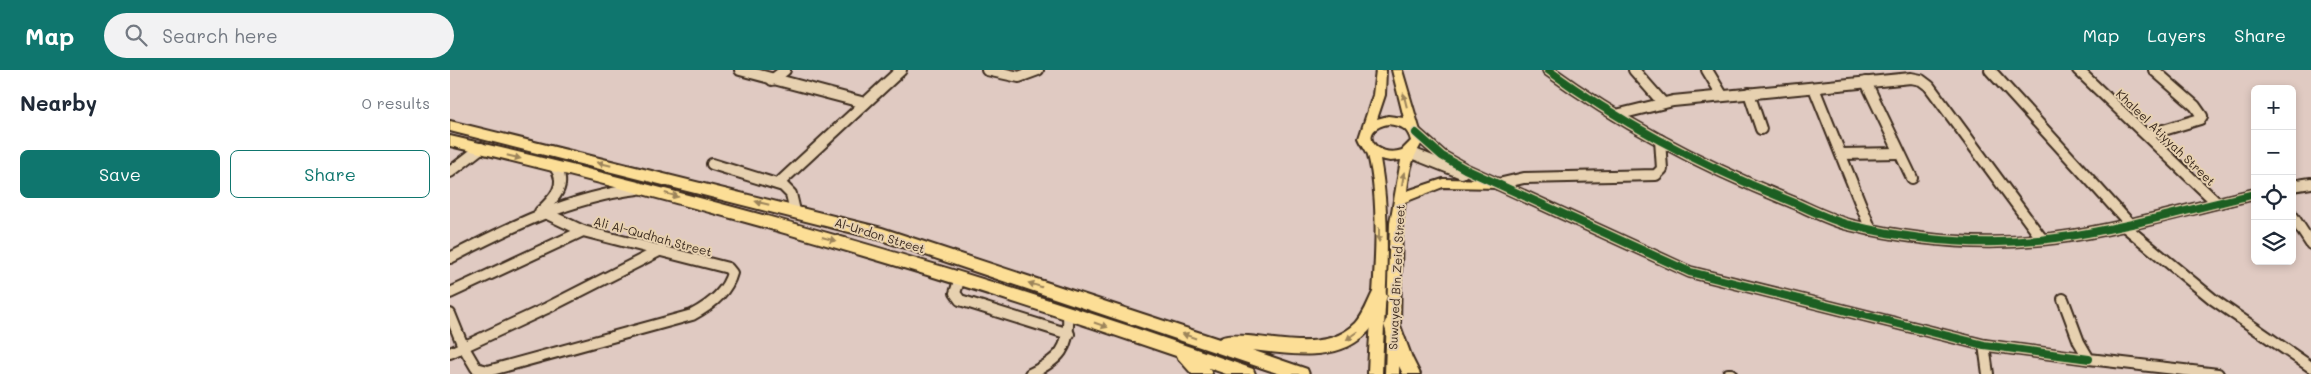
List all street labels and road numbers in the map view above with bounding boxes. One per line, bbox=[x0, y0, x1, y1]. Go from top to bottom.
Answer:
street label: Khaleel Atiyyah Street bbox=[2113, 85, 2219, 189]
street label: Suwayed Bin Zeid Street bbox=[1384, 204, 1408, 350]
street label: Ali Al-Qudhah Street bbox=[592, 213, 714, 259]
street label: Al-Urdon Street bbox=[833, 214, 927, 256]

